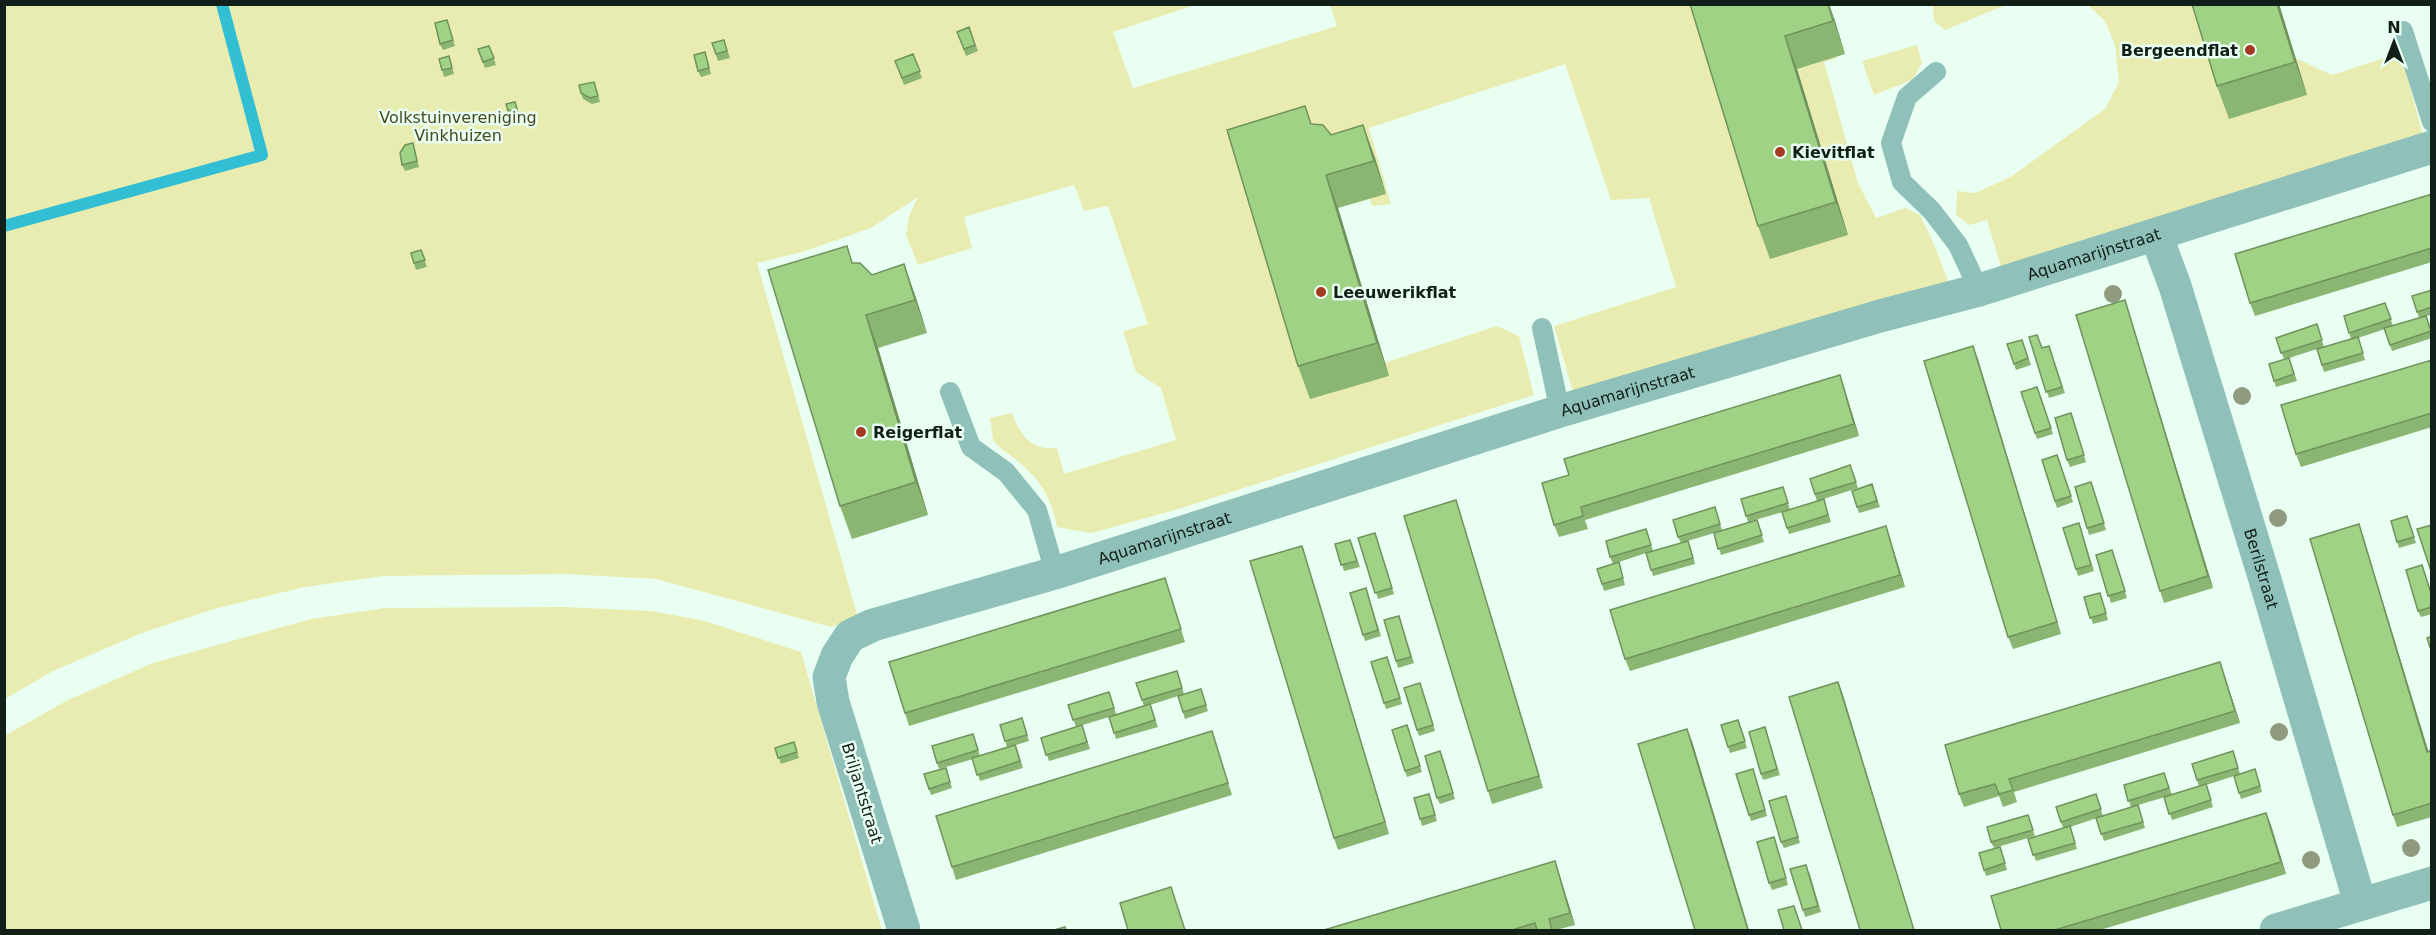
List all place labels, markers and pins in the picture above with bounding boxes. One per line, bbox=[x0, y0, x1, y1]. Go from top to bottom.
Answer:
place label: Bergeendflat bbox=[2121, 41, 2238, 60]
marker: Bergeendflat bbox=[2243, 43, 2257, 57]
place label: Kievitflat bbox=[1792, 143, 1875, 162]
marker: Kievitflat bbox=[1773, 145, 1787, 159]
place label: Leeuwerikflat bbox=[1333, 283, 1457, 302]
marker: Leeuwerikflat bbox=[1314, 285, 1328, 299]
place label: Reigerflat bbox=[873, 423, 963, 442]
marker: Reigerflat bbox=[854, 425, 868, 439]

